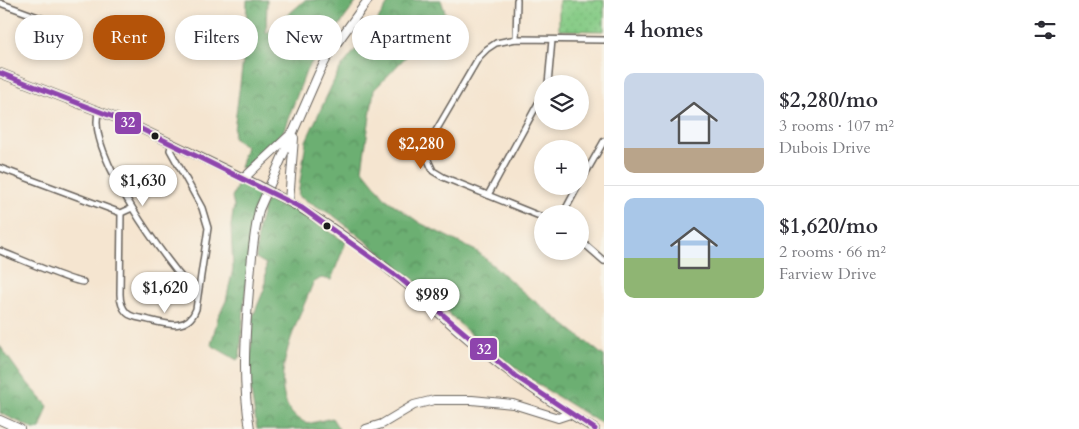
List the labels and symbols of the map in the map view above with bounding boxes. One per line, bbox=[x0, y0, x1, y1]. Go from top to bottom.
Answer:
line badge: 32 bbox=[114, 111, 142, 135]
text: 32 bbox=[121, 113, 135, 132]
pin: $2,280 bbox=[380, 128, 462, 170]
unlabelled marker bbox=[150, 131, 160, 141]
pin: $1,630 bbox=[102, 164, 184, 207]
unlabelled marker bbox=[322, 221, 332, 231]
pin: $1,620 bbox=[124, 272, 206, 314]
pin: $989 bbox=[402, 278, 462, 321]
line badge: 32 bbox=[469, 337, 498, 361]
text: 32 bbox=[477, 340, 491, 359]

